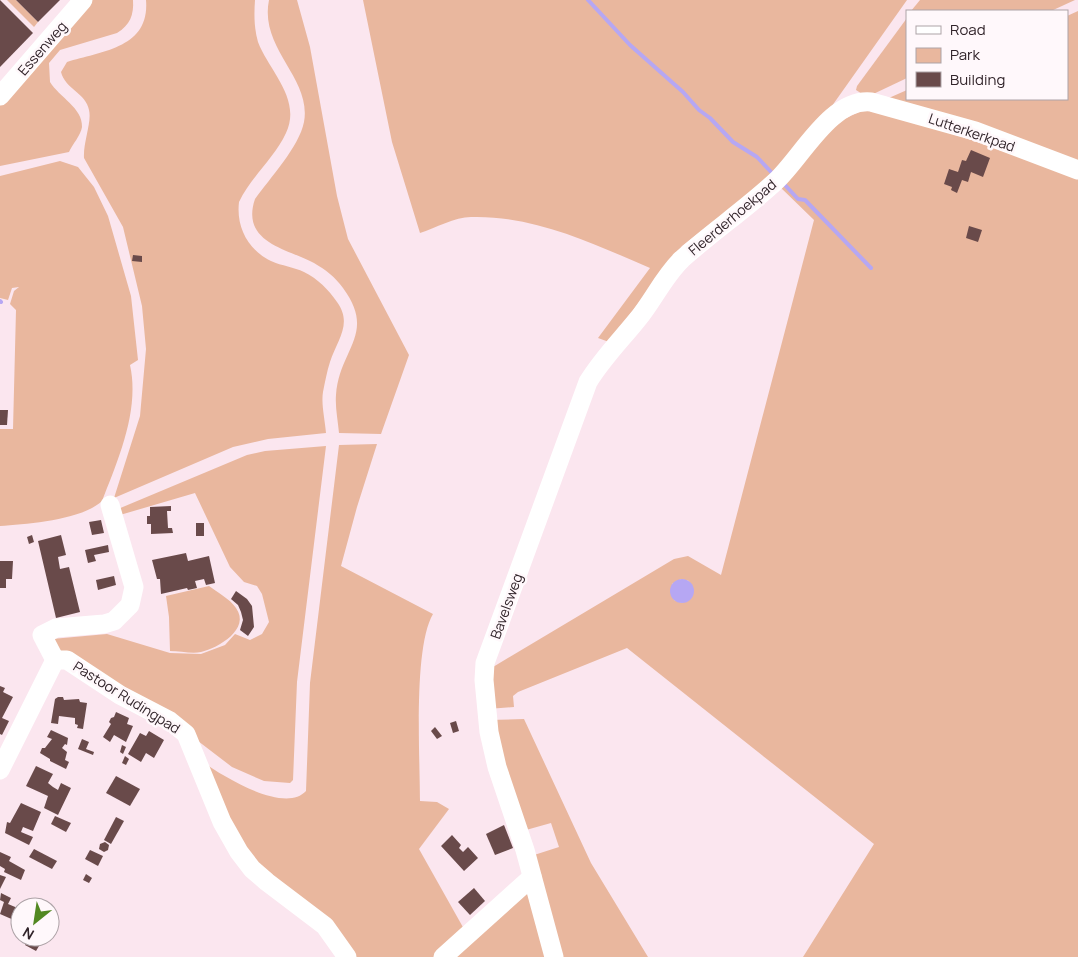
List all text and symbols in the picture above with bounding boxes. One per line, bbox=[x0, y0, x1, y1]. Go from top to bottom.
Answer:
legend bbox=[906, 10, 1068, 100]
street label: Essenweg bbox=[13, 17, 71, 79]
text: Road bbox=[950, 19, 986, 40]
text: Park bbox=[950, 44, 980, 65]
text: Building bbox=[950, 69, 1005, 90]
street label: Lutterkerkpad bbox=[926, 108, 1018, 156]
street label: Fleerderhoekpad bbox=[684, 175, 780, 259]
street label: Bavelsweg bbox=[485, 571, 527, 641]
street label: Pastoor Rudingpad bbox=[70, 656, 184, 738]
north arrow bbox=[10, 897, 60, 947]
text: N bbox=[19, 923, 37, 944]

